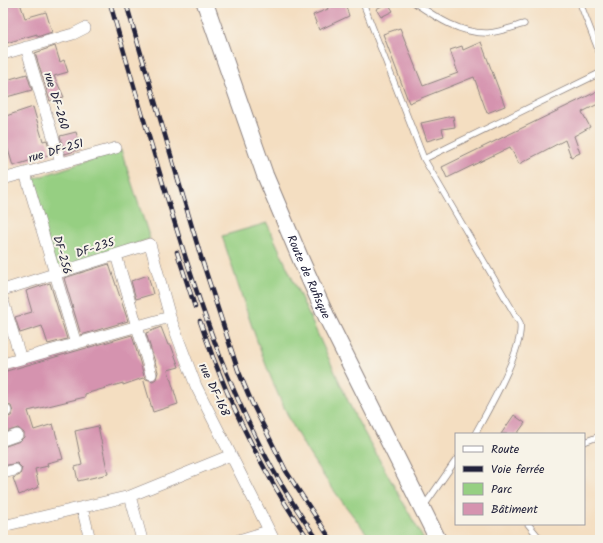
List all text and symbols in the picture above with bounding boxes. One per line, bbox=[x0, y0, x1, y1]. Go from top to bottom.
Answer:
street label: rue DF-260 bbox=[38, 70, 74, 132]
street label: rue DF-251 bbox=[26, 134, 86, 168]
street label: DF-235 bbox=[73, 232, 118, 263]
street label: Route de Rufisque bbox=[282, 232, 336, 323]
street label: DF-256 bbox=[47, 233, 77, 277]
street label: rue DF-168 bbox=[193, 360, 235, 421]
legend bbox=[455, 433, 585, 525]
text: Route bbox=[491, 440, 520, 459]
text: Voie ferrée bbox=[491, 460, 545, 479]
text: Parc bbox=[491, 480, 512, 499]
text: Bâtiment bbox=[491, 500, 538, 519]

